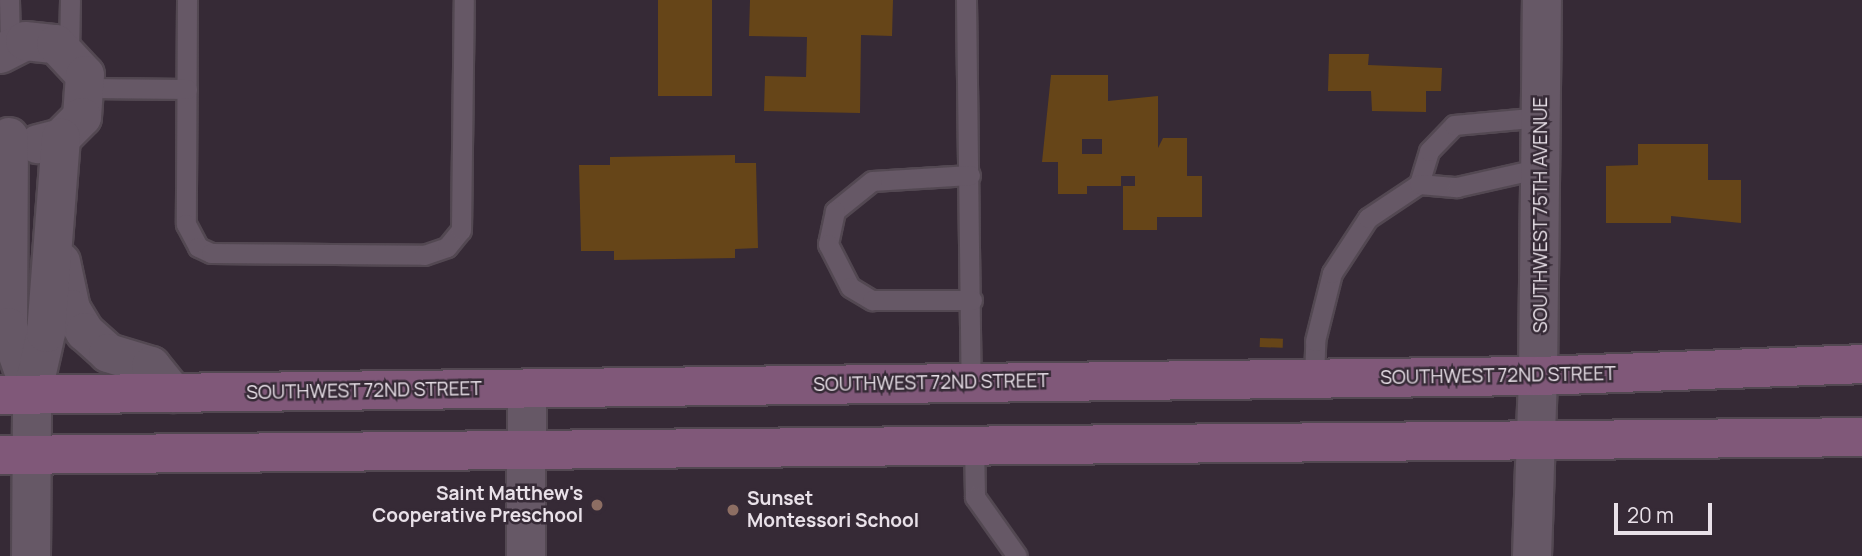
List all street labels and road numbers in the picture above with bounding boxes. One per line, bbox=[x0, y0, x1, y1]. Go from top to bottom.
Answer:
street label: SOUTHWEST 75TH AVENUE bbox=[1530, 97, 1552, 333]
street label: SOUTHWEST 72ND STREET bbox=[1380, 363, 1616, 389]
street label: SOUTHWEST 72ND STREET bbox=[813, 370, 1049, 396]
street label: SOUTHWEST 72ND STREET bbox=[246, 378, 482, 404]

